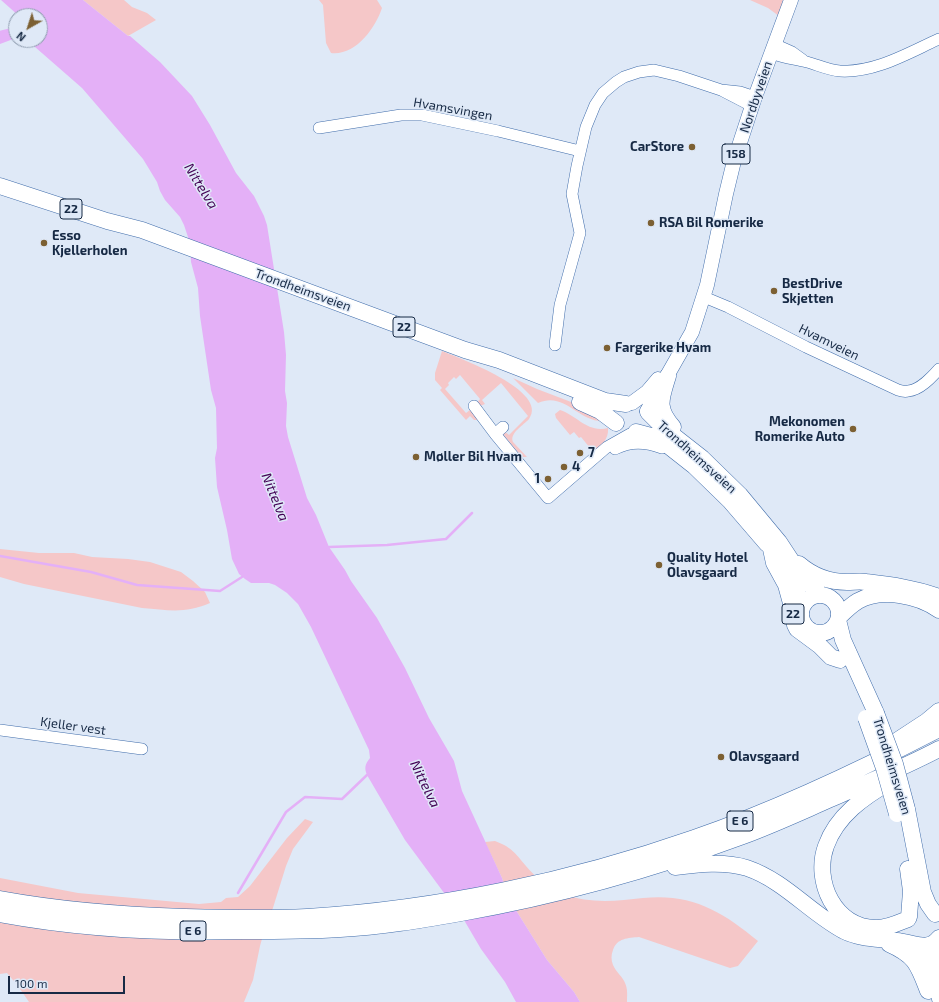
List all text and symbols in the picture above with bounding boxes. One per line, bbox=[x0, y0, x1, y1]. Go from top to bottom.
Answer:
north arrow bbox=[8, 8, 48, 48]
text: N bbox=[14, 29, 28, 44]
street label: Nordbyveien bbox=[736, 59, 776, 135]
street label: Hvamsvingen bbox=[412, 94, 494, 124]
place label: CarStore bbox=[630, 139, 684, 155]
marker: CarStore bbox=[687, 142, 697, 152]
road number: 158 bbox=[722, 144, 750, 164]
water label: Nittelva bbox=[180, 160, 222, 212]
road number: 22 bbox=[60, 199, 82, 219]
place label: RSA Bil Romerike bbox=[659, 215, 764, 231]
marker: RSA Bil Romerike bbox=[646, 218, 656, 228]
place label: Esso Kjellerholen bbox=[52, 228, 127, 259]
marker: Esso Kjellerholen bbox=[39, 238, 49, 248]
street label: Trondheimsveien bbox=[253, 265, 353, 315]
place label: BestDrive Skjetten bbox=[782, 276, 842, 307]
marker: BestDrive Skjetten bbox=[769, 286, 779, 296]
road number: 22 bbox=[393, 317, 415, 337]
street label: Hvamveien bbox=[796, 321, 862, 363]
place label: Fargerike Hvam bbox=[615, 340, 711, 356]
marker: Fargerike Hvam bbox=[602, 343, 612, 353]
place label: Mekonomen Romerike Auto bbox=[755, 414, 845, 445]
street label: Trondheimsveien bbox=[654, 417, 740, 497]
marker: Mekonomen Romerike Auto bbox=[848, 424, 858, 434]
place label: 7 bbox=[588, 445, 595, 461]
marker: 7 bbox=[575, 448, 585, 458]
place label: Møller Bil Hvam bbox=[424, 449, 522, 465]
marker: Møller Bil Hvam bbox=[411, 452, 421, 462]
place label: 4 bbox=[572, 459, 580, 475]
marker: 4 bbox=[559, 462, 569, 472]
water label: Nittelva bbox=[258, 470, 292, 524]
place label: 1 bbox=[534, 471, 540, 487]
marker: 1 bbox=[543, 474, 553, 484]
place label: Quality Hotel Olavsgaard bbox=[667, 550, 748, 581]
marker: Quality Hotel Olavsgaard bbox=[654, 560, 664, 570]
road number: 22 bbox=[782, 604, 804, 624]
street label: Kjeller vest bbox=[39, 714, 107, 738]
street label: Trondheimsveien bbox=[870, 715, 914, 817]
place label: Olavsgaard bbox=[729, 749, 799, 765]
marker: Olavsgaard bbox=[716, 752, 726, 762]
water label: Nittelva bbox=[406, 758, 444, 810]
road number: E 6 bbox=[727, 811, 753, 831]
road number: E 6 bbox=[180, 921, 206, 941]
scale bar bbox=[10, 968, 127, 994]
text: 100 m bbox=[15, 976, 47, 990]

